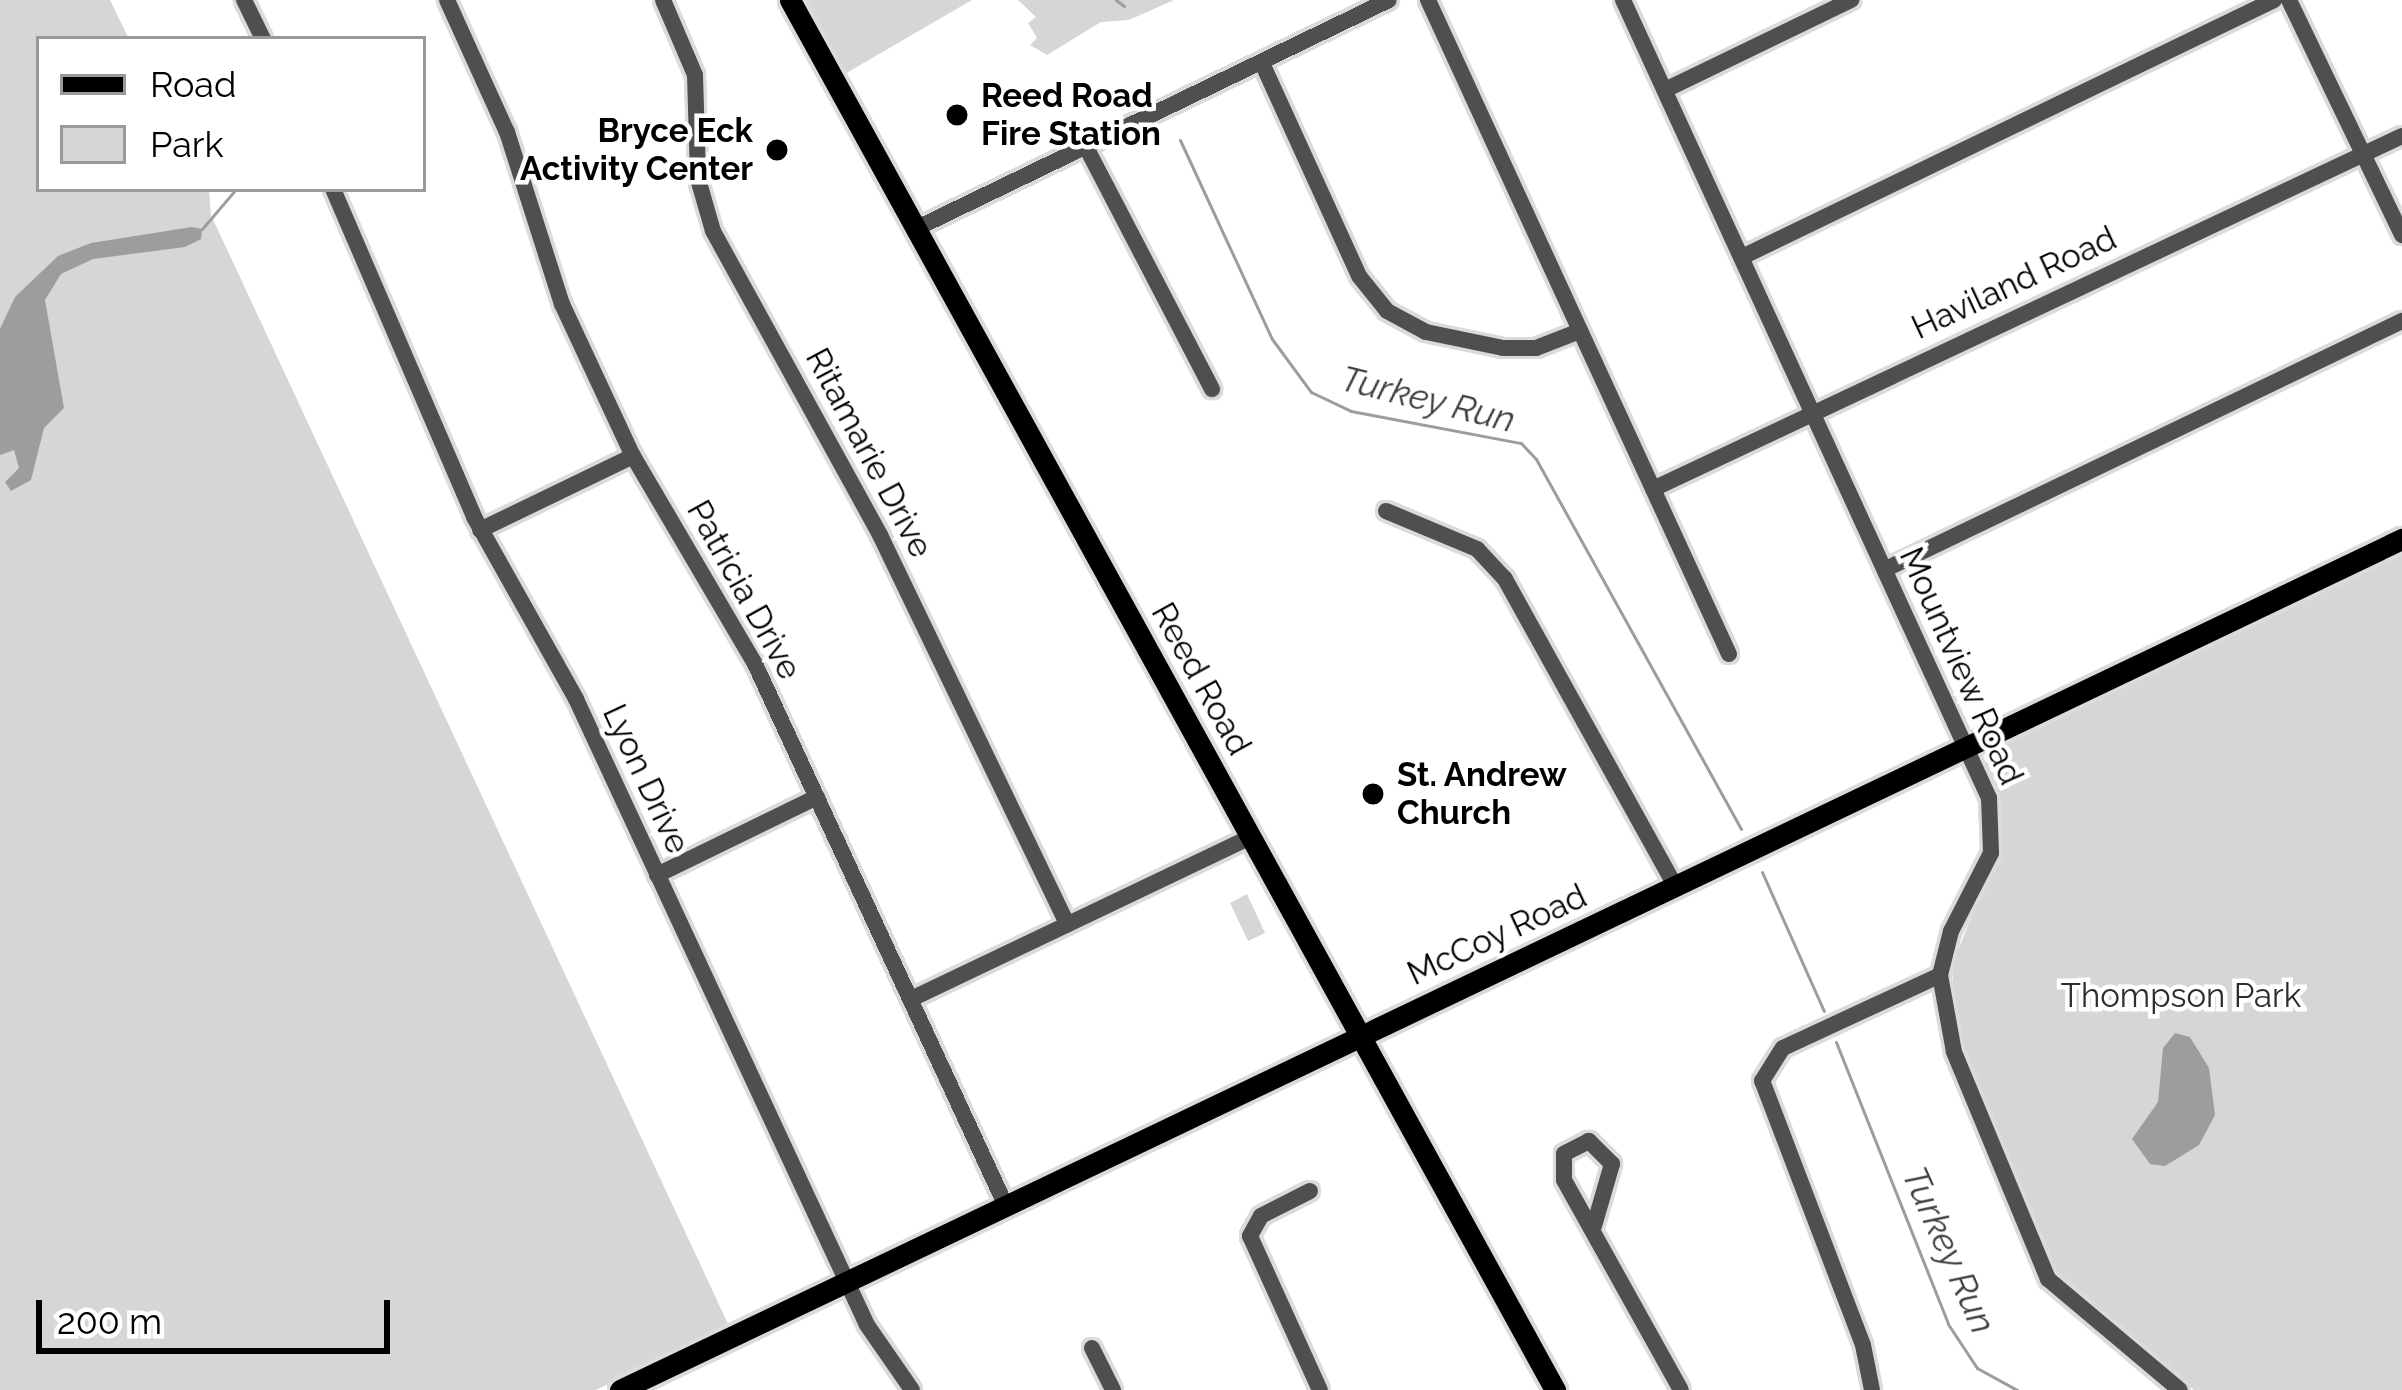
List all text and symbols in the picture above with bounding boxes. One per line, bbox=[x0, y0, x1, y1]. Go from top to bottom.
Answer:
legend bbox=[36, 36, 426, 192]
text: Road bbox=[150, 63, 236, 105]
place label: Reed Road Fire Station bbox=[981, 76, 1161, 154]
marker: Reed Road Fire Station bbox=[944, 102, 970, 128]
place label: Bryce Eck Activity Center bbox=[519, 111, 753, 189]
text: Park bbox=[150, 123, 224, 165]
marker: Bryce Eck Activity Center bbox=[764, 137, 790, 163]
street label: Haviland Road bbox=[1906, 218, 2122, 348]
street label: Ritamarie Drive bbox=[797, 342, 941, 564]
water label: Turkey Run bbox=[1336, 356, 1520, 442]
street label: Patricia Drive bbox=[679, 494, 809, 686]
street label: Mountview Road bbox=[1891, 541, 2031, 791]
street label: Reed Road bbox=[1143, 596, 1259, 762]
street label: Lyon Drive bbox=[594, 698, 698, 860]
place label: St. Andrew Church bbox=[1397, 755, 1568, 833]
marker: St. Andrew Church bbox=[1360, 781, 1386, 807]
street label: McCoy Road bbox=[1401, 876, 1593, 994]
park label: Thompson Park bbox=[2061, 976, 2301, 1016]
water label: Turkey Run bbox=[1893, 1160, 2005, 1340]
scale bar bbox=[42, 1276, 396, 1350]
text: 200 m bbox=[57, 1300, 162, 1342]

